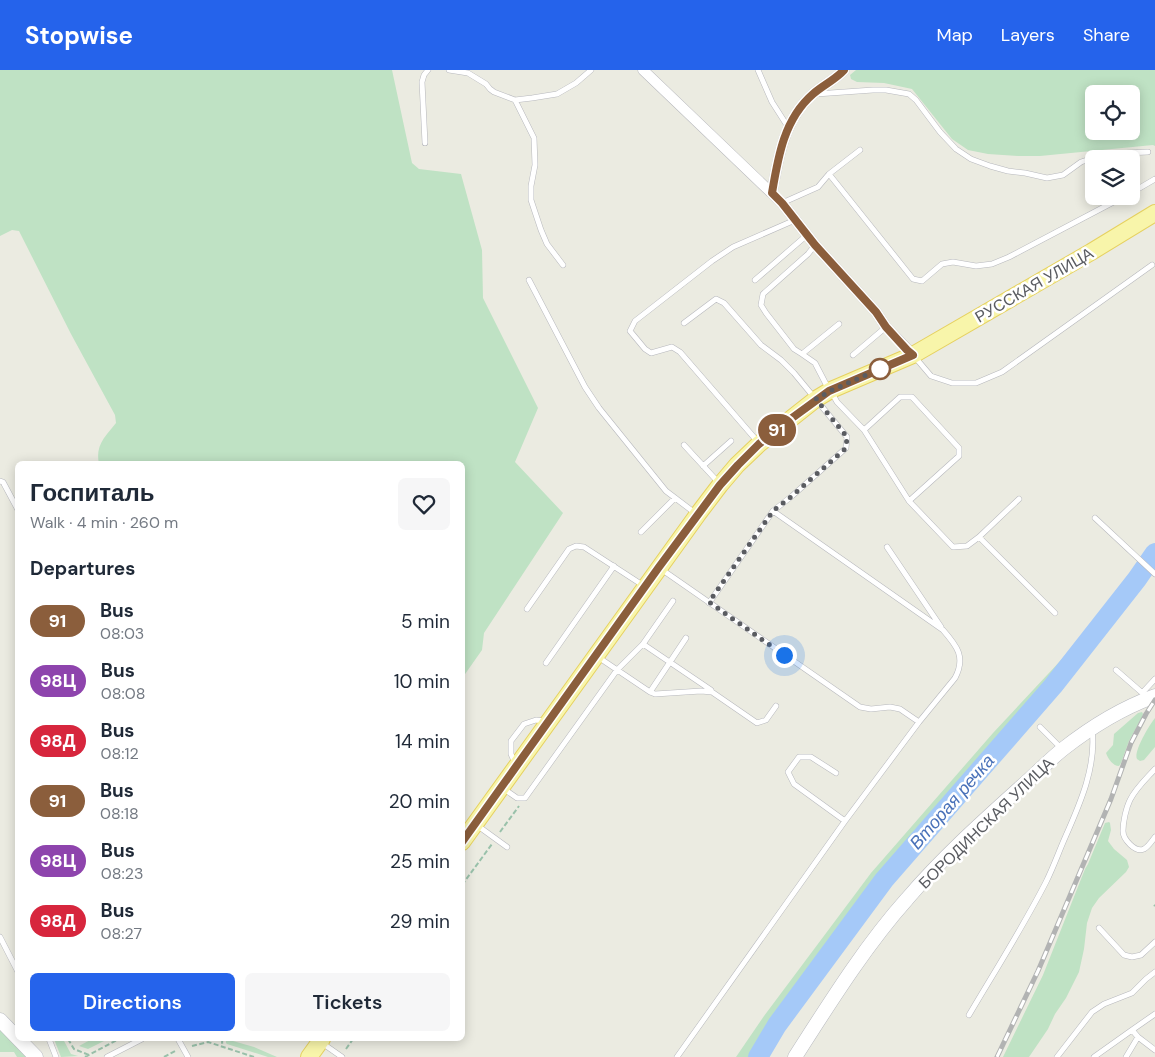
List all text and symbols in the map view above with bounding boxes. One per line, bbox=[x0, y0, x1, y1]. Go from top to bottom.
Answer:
text: Stopwise bbox=[25, 20, 133, 51]
text: Map bbox=[937, 23, 973, 47]
text: Layers bbox=[1001, 23, 1055, 47]
text: Share bbox=[1083, 23, 1130, 47]
map controls bbox=[1085, 85, 1140, 205]
button: locate bbox=[1085, 85, 1140, 140]
button: layers bbox=[1085, 150, 1140, 205]
street label: РУССКАЯ УЛИЦА bbox=[971, 242, 1097, 327]
unlabelled marker bbox=[869, 358, 891, 380]
line badge: 91 bbox=[754, 414, 800, 446]
text: 91 bbox=[768, 418, 786, 442]
text: Госпиталь bbox=[30, 477, 154, 508]
button: heart bbox=[398, 478, 450, 530]
text: Walk · 4 min · 260 m bbox=[30, 512, 178, 533]
text: Departures bbox=[30, 556, 135, 581]
text: Bus bbox=[100, 598, 134, 623]
text: 91 bbox=[49, 609, 66, 633]
text: 5 min bbox=[401, 609, 450, 634]
text: 08:03 bbox=[100, 623, 144, 644]
your location bbox=[772, 643, 797, 668]
text: Bus bbox=[101, 658, 135, 683]
text: 98Ц bbox=[40, 669, 76, 693]
text: 10 min bbox=[394, 669, 450, 694]
text: 08:08 bbox=[101, 683, 145, 704]
text: Bus bbox=[101, 718, 134, 743]
text: 98Д bbox=[40, 729, 76, 753]
text: 14 min bbox=[395, 729, 450, 754]
text: 08:12 bbox=[101, 743, 139, 764]
water label: Вторая речка bbox=[904, 749, 1000, 855]
street label: БОРОДИНСКАЯ УЛИЦА bbox=[914, 753, 1058, 893]
text: Bus bbox=[100, 778, 134, 803]
text: 91 bbox=[49, 789, 66, 813]
text: 20 min bbox=[389, 789, 450, 814]
text: 08:18 bbox=[100, 803, 139, 824]
text: Bus bbox=[101, 838, 135, 863]
text: 98Ц bbox=[40, 849, 76, 873]
text: 25 min bbox=[390, 849, 450, 874]
text: 08:23 bbox=[101, 863, 143, 884]
text: Bus bbox=[101, 898, 134, 923]
text: 98Д bbox=[40, 909, 76, 933]
text: 29 min bbox=[390, 909, 450, 934]
text: 08:27 bbox=[101, 923, 142, 944]
button: Directions bbox=[30, 973, 235, 1031]
button: Tickets bbox=[245, 973, 450, 1031]

